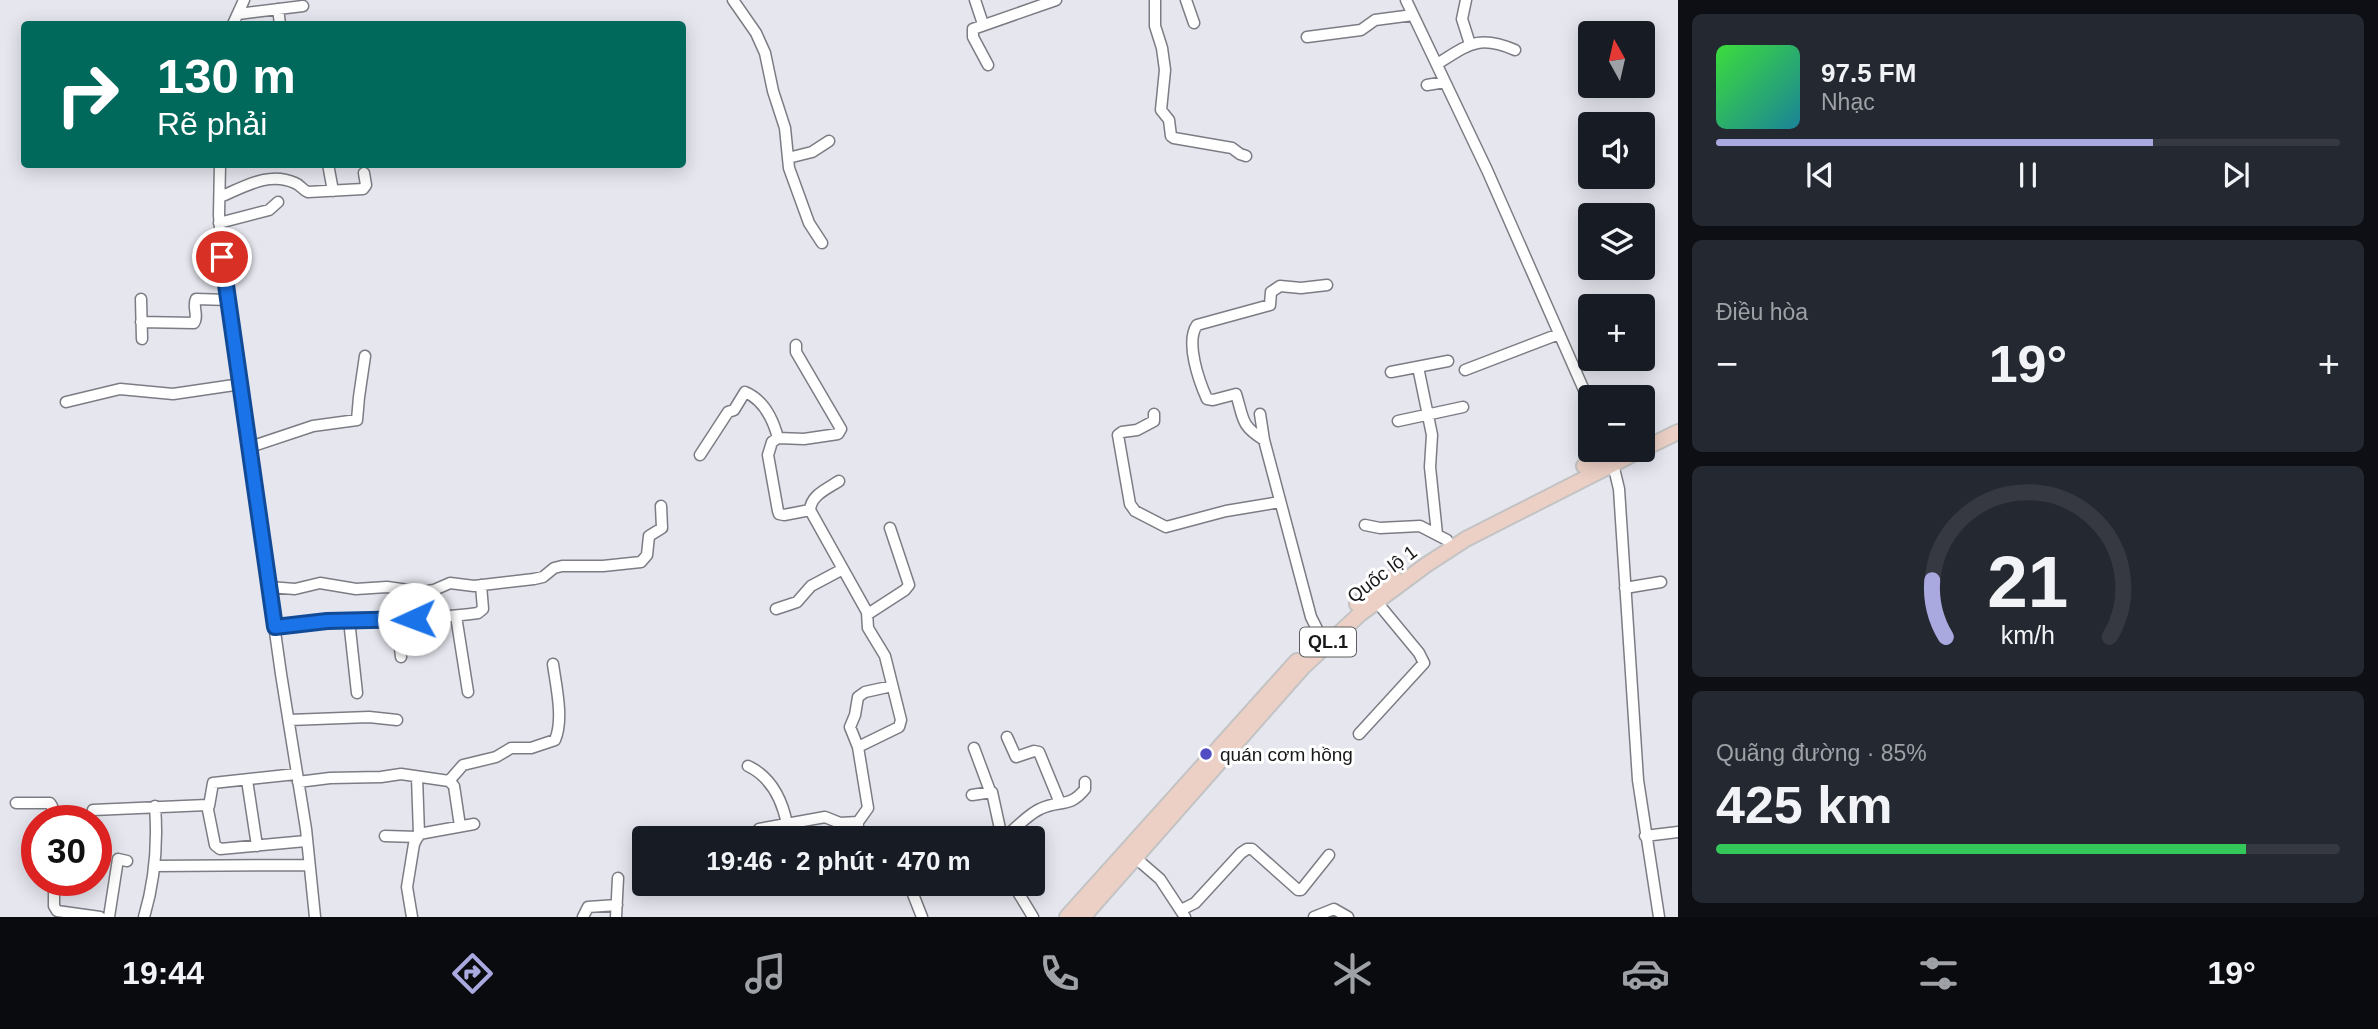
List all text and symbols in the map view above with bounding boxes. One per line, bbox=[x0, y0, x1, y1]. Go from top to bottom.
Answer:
north arrow bbox=[1578, 21, 1656, 98]
map controls bbox=[1578, 21, 1655, 462]
icon: right bbox=[42, 49, 133, 140]
text: 130 m bbox=[157, 49, 296, 103]
text: 97.5 FM bbox=[1821, 58, 1916, 88]
text: Nhạc bbox=[1821, 89, 1875, 115]
text: Rẽ phải bbox=[157, 106, 267, 142]
button: sound bbox=[1578, 112, 1655, 189]
icon: previous bbox=[1801, 156, 1839, 194]
icon: pause bbox=[2009, 156, 2047, 194]
icon: next bbox=[2217, 156, 2255, 194]
button: layers bbox=[1578, 203, 1655, 280]
pin bbox=[192, 227, 252, 287]
icon: arrive bbox=[203, 238, 241, 276]
button: + bbox=[1578, 294, 1655, 371]
text: Điều hòa bbox=[1716, 299, 1808, 325]
text: 19° bbox=[1989, 335, 2067, 393]
text: − bbox=[1716, 343, 1738, 385]
text: + bbox=[2318, 343, 2340, 385]
button: − bbox=[1578, 385, 1655, 462]
street label: Quốc lộ 1 bbox=[1343, 541, 1421, 607]
text: 21 bbox=[1988, 542, 2068, 623]
position arrow bbox=[377, 582, 451, 656]
text: km/h bbox=[2001, 621, 2055, 649]
road number: QL.1 bbox=[1300, 628, 1356, 656]
text: Quãng đường · 85% bbox=[1716, 740, 1927, 766]
place label: quán cơm hồng bbox=[1220, 744, 1353, 765]
marker: quán cơm hồng bbox=[1198, 746, 1214, 762]
text: 425 km bbox=[1716, 776, 1892, 834]
speed limit sign: 30 bbox=[21, 805, 112, 896]
text: 19:46 · 2 phút · 470 m bbox=[706, 846, 971, 876]
icon: directions bbox=[448, 949, 497, 998]
icon: music bbox=[741, 949, 790, 998]
icon: phone bbox=[1035, 949, 1084, 998]
icon: climate bbox=[1328, 949, 1377, 998]
icon: car bbox=[1621, 949, 1670, 998]
icon: filters bbox=[1914, 949, 1963, 998]
text: 19:44 bbox=[122, 955, 204, 991]
text: 19° bbox=[2207, 955, 2256, 991]

